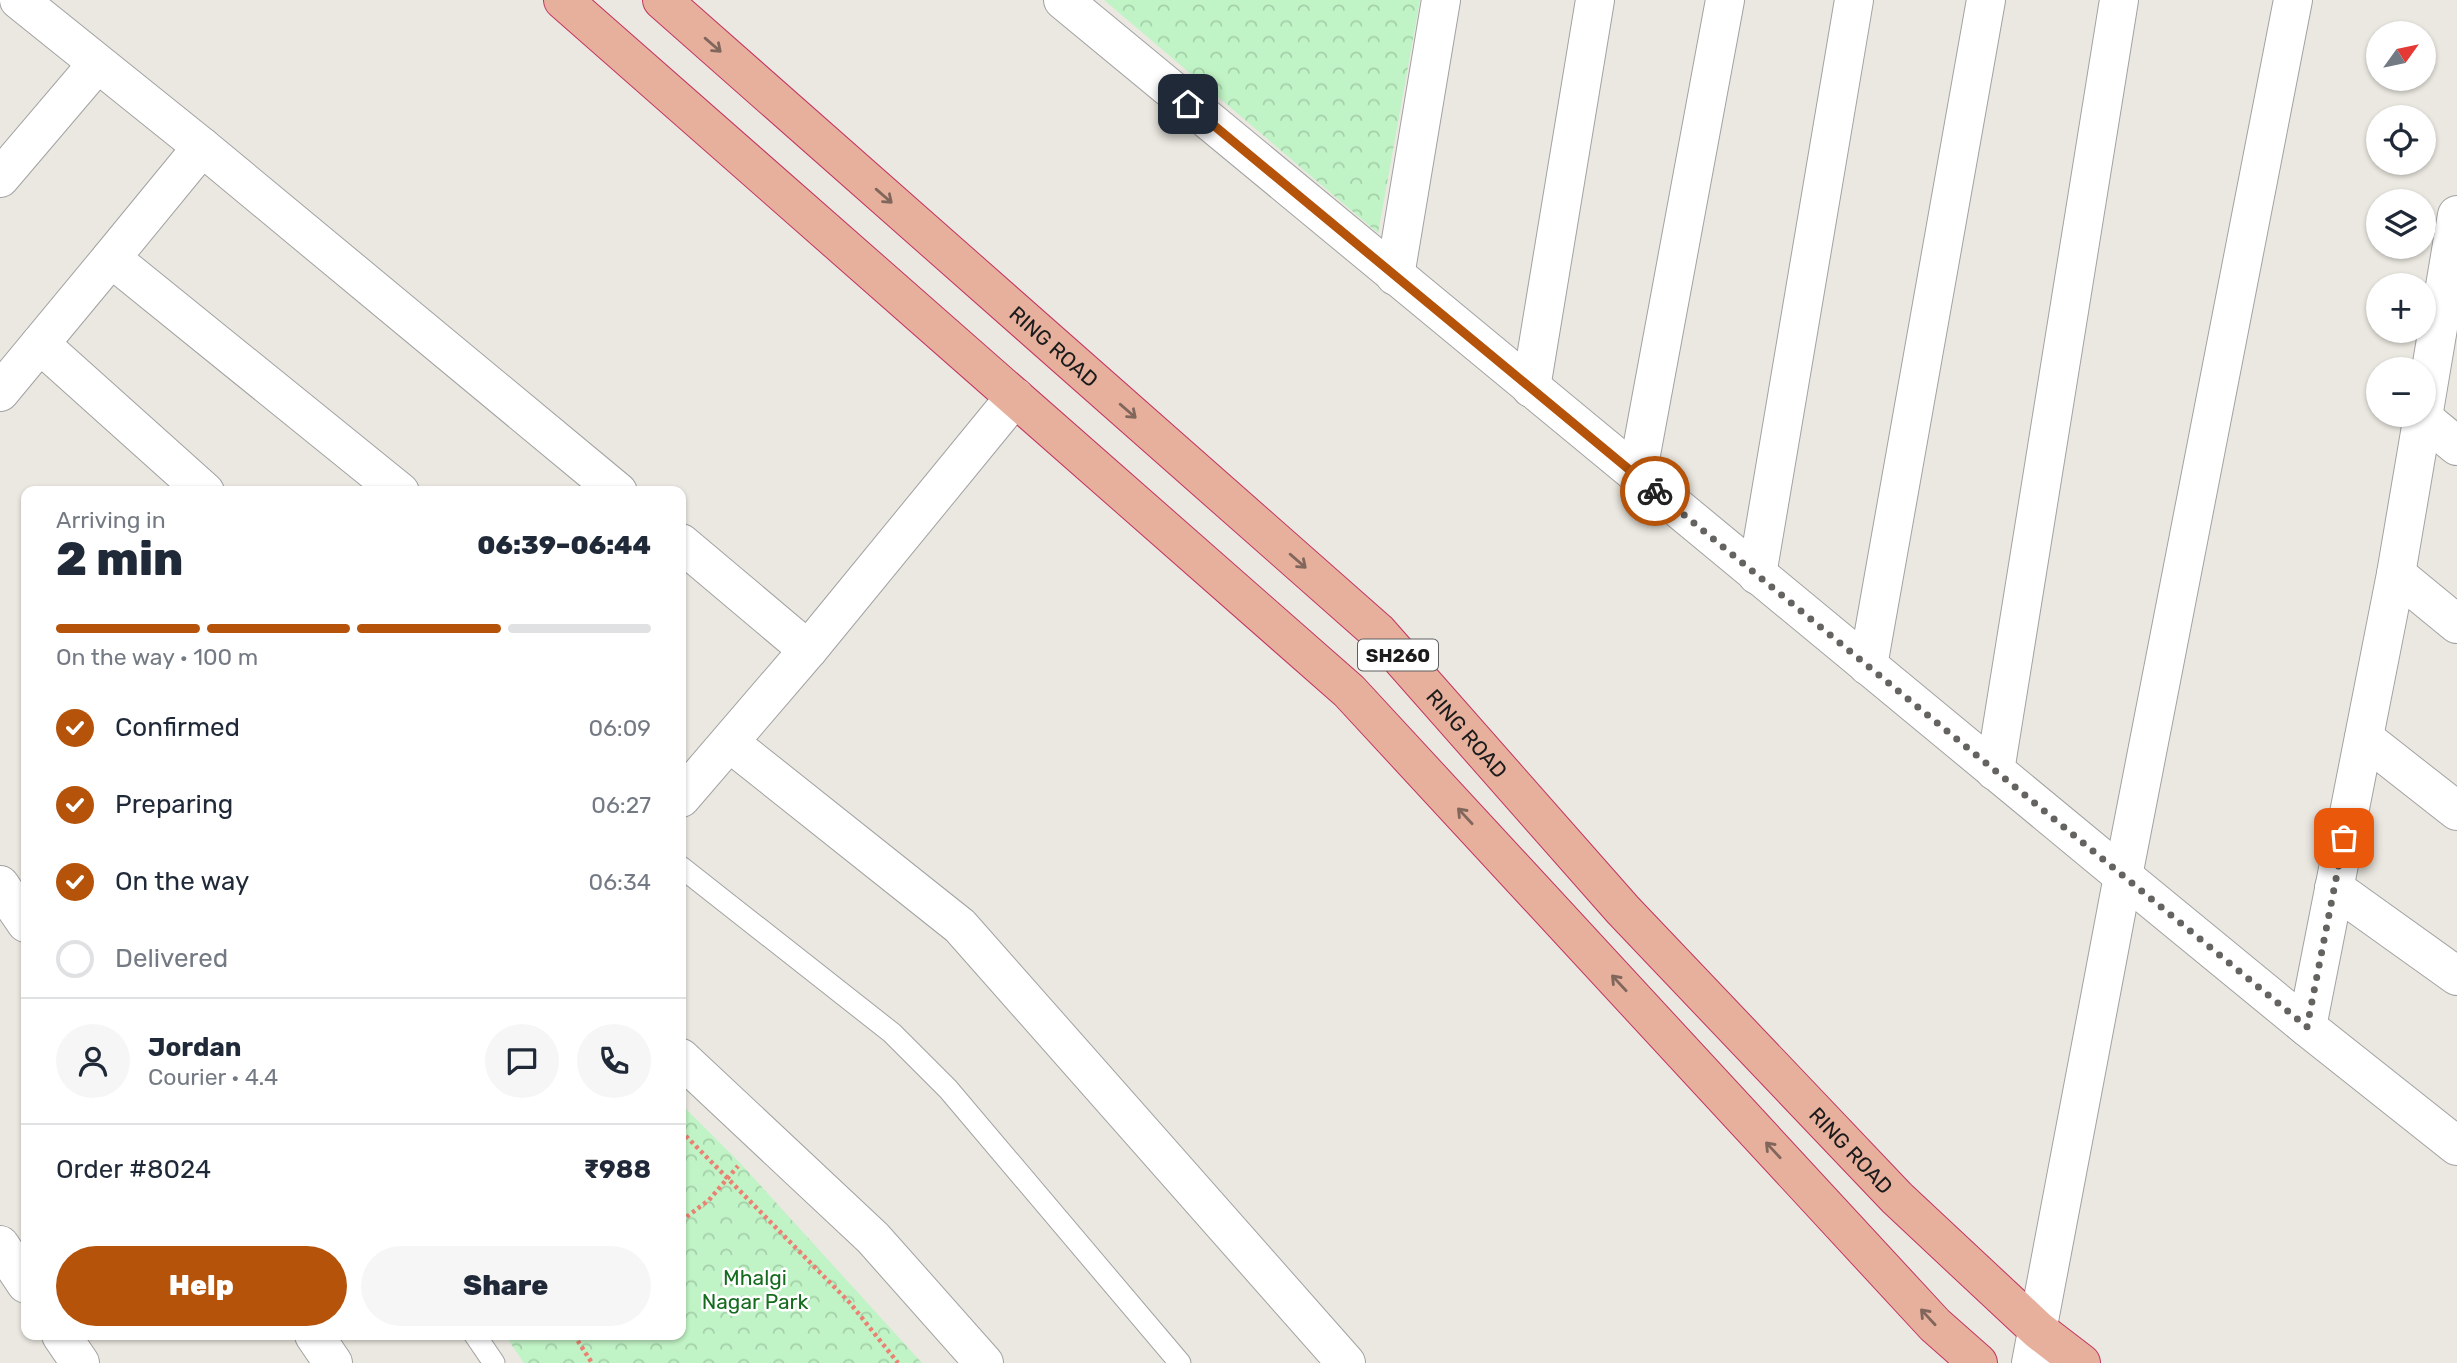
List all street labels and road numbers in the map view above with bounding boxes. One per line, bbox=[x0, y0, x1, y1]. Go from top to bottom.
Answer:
street label: RING ROAD bbox=[1005, 300, 1104, 392]
road number: SH260 bbox=[1358, 640, 1438, 670]
street label: RING ROAD bbox=[1422, 684, 1513, 783]
street label: RING ROAD bbox=[1805, 1102, 1898, 1199]

